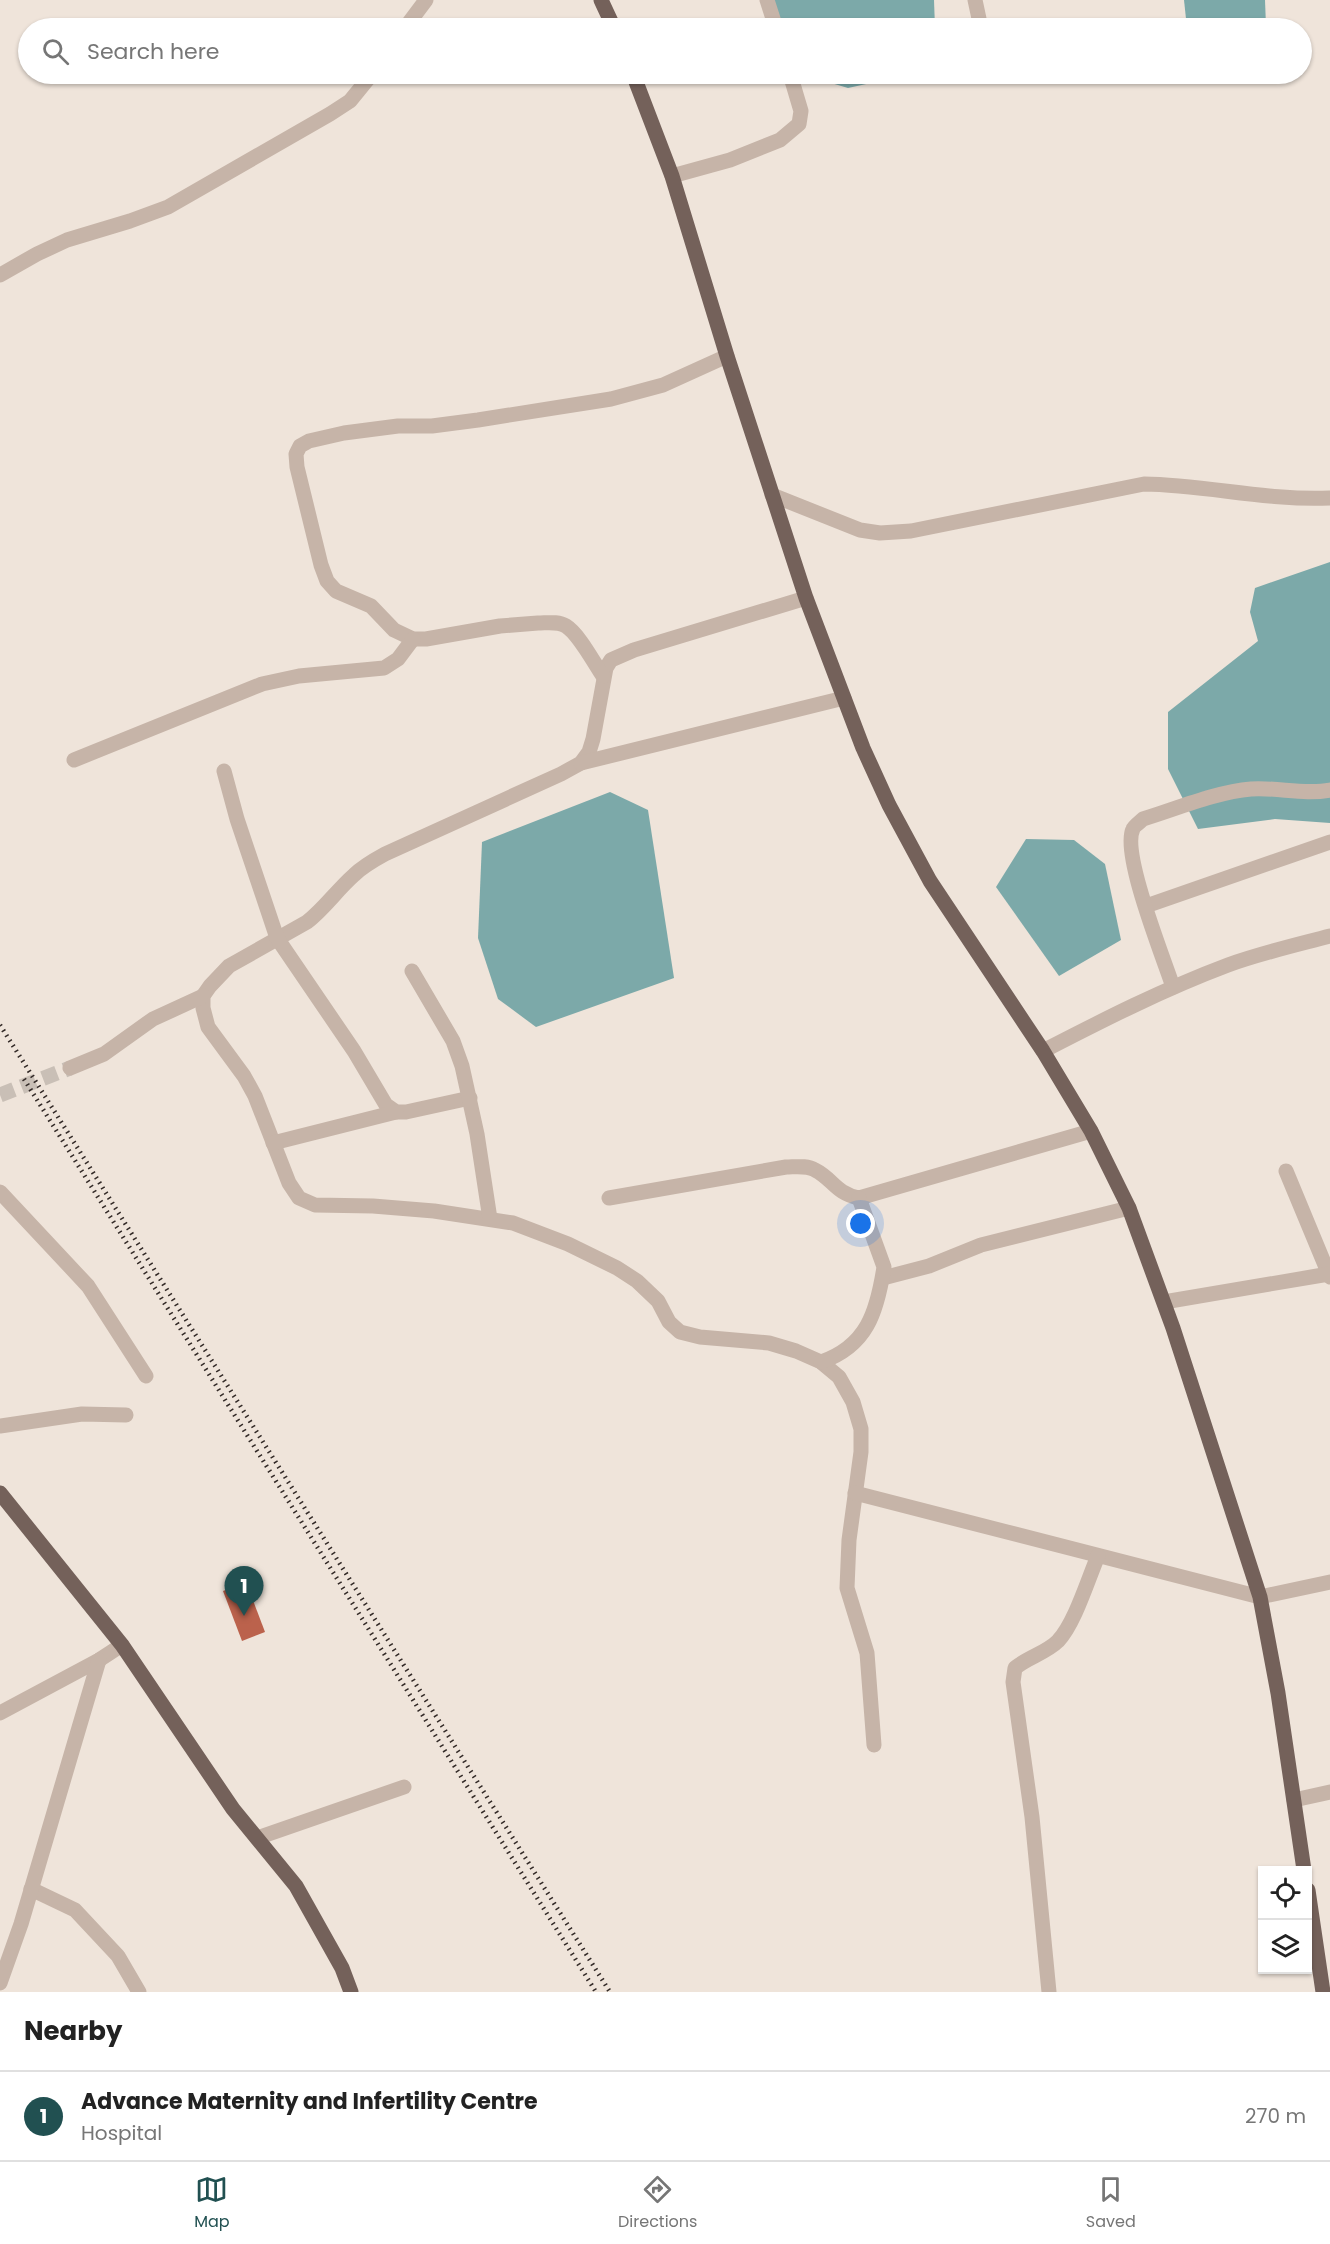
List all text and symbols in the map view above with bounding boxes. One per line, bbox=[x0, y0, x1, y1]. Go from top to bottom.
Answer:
search box bbox=[18, 18, 1312, 84]
icon: search bbox=[39, 35, 72, 68]
text: Search here bbox=[87, 36, 220, 67]
your location bbox=[846, 1209, 875, 1238]
pin: 1 bbox=[224, 1566, 264, 1616]
map controls bbox=[1258, 1866, 1312, 1974]
button: locate bbox=[1258, 1866, 1312, 1920]
button: layers bbox=[1258, 1920, 1312, 1974]
text: Nearby bbox=[24, 2013, 122, 2049]
text: Advance Maternity and Infertility Centre bbox=[81, 2086, 538, 2117]
text: 1 bbox=[40, 2102, 47, 2130]
text: 270 m bbox=[1245, 2102, 1306, 2130]
text: Hospital bbox=[81, 2119, 162, 2147]
tab: Map bbox=[194, 2173, 230, 2234]
tab: Directions bbox=[618, 2173, 697, 2234]
tab: Saved bbox=[1086, 2173, 1136, 2234]

